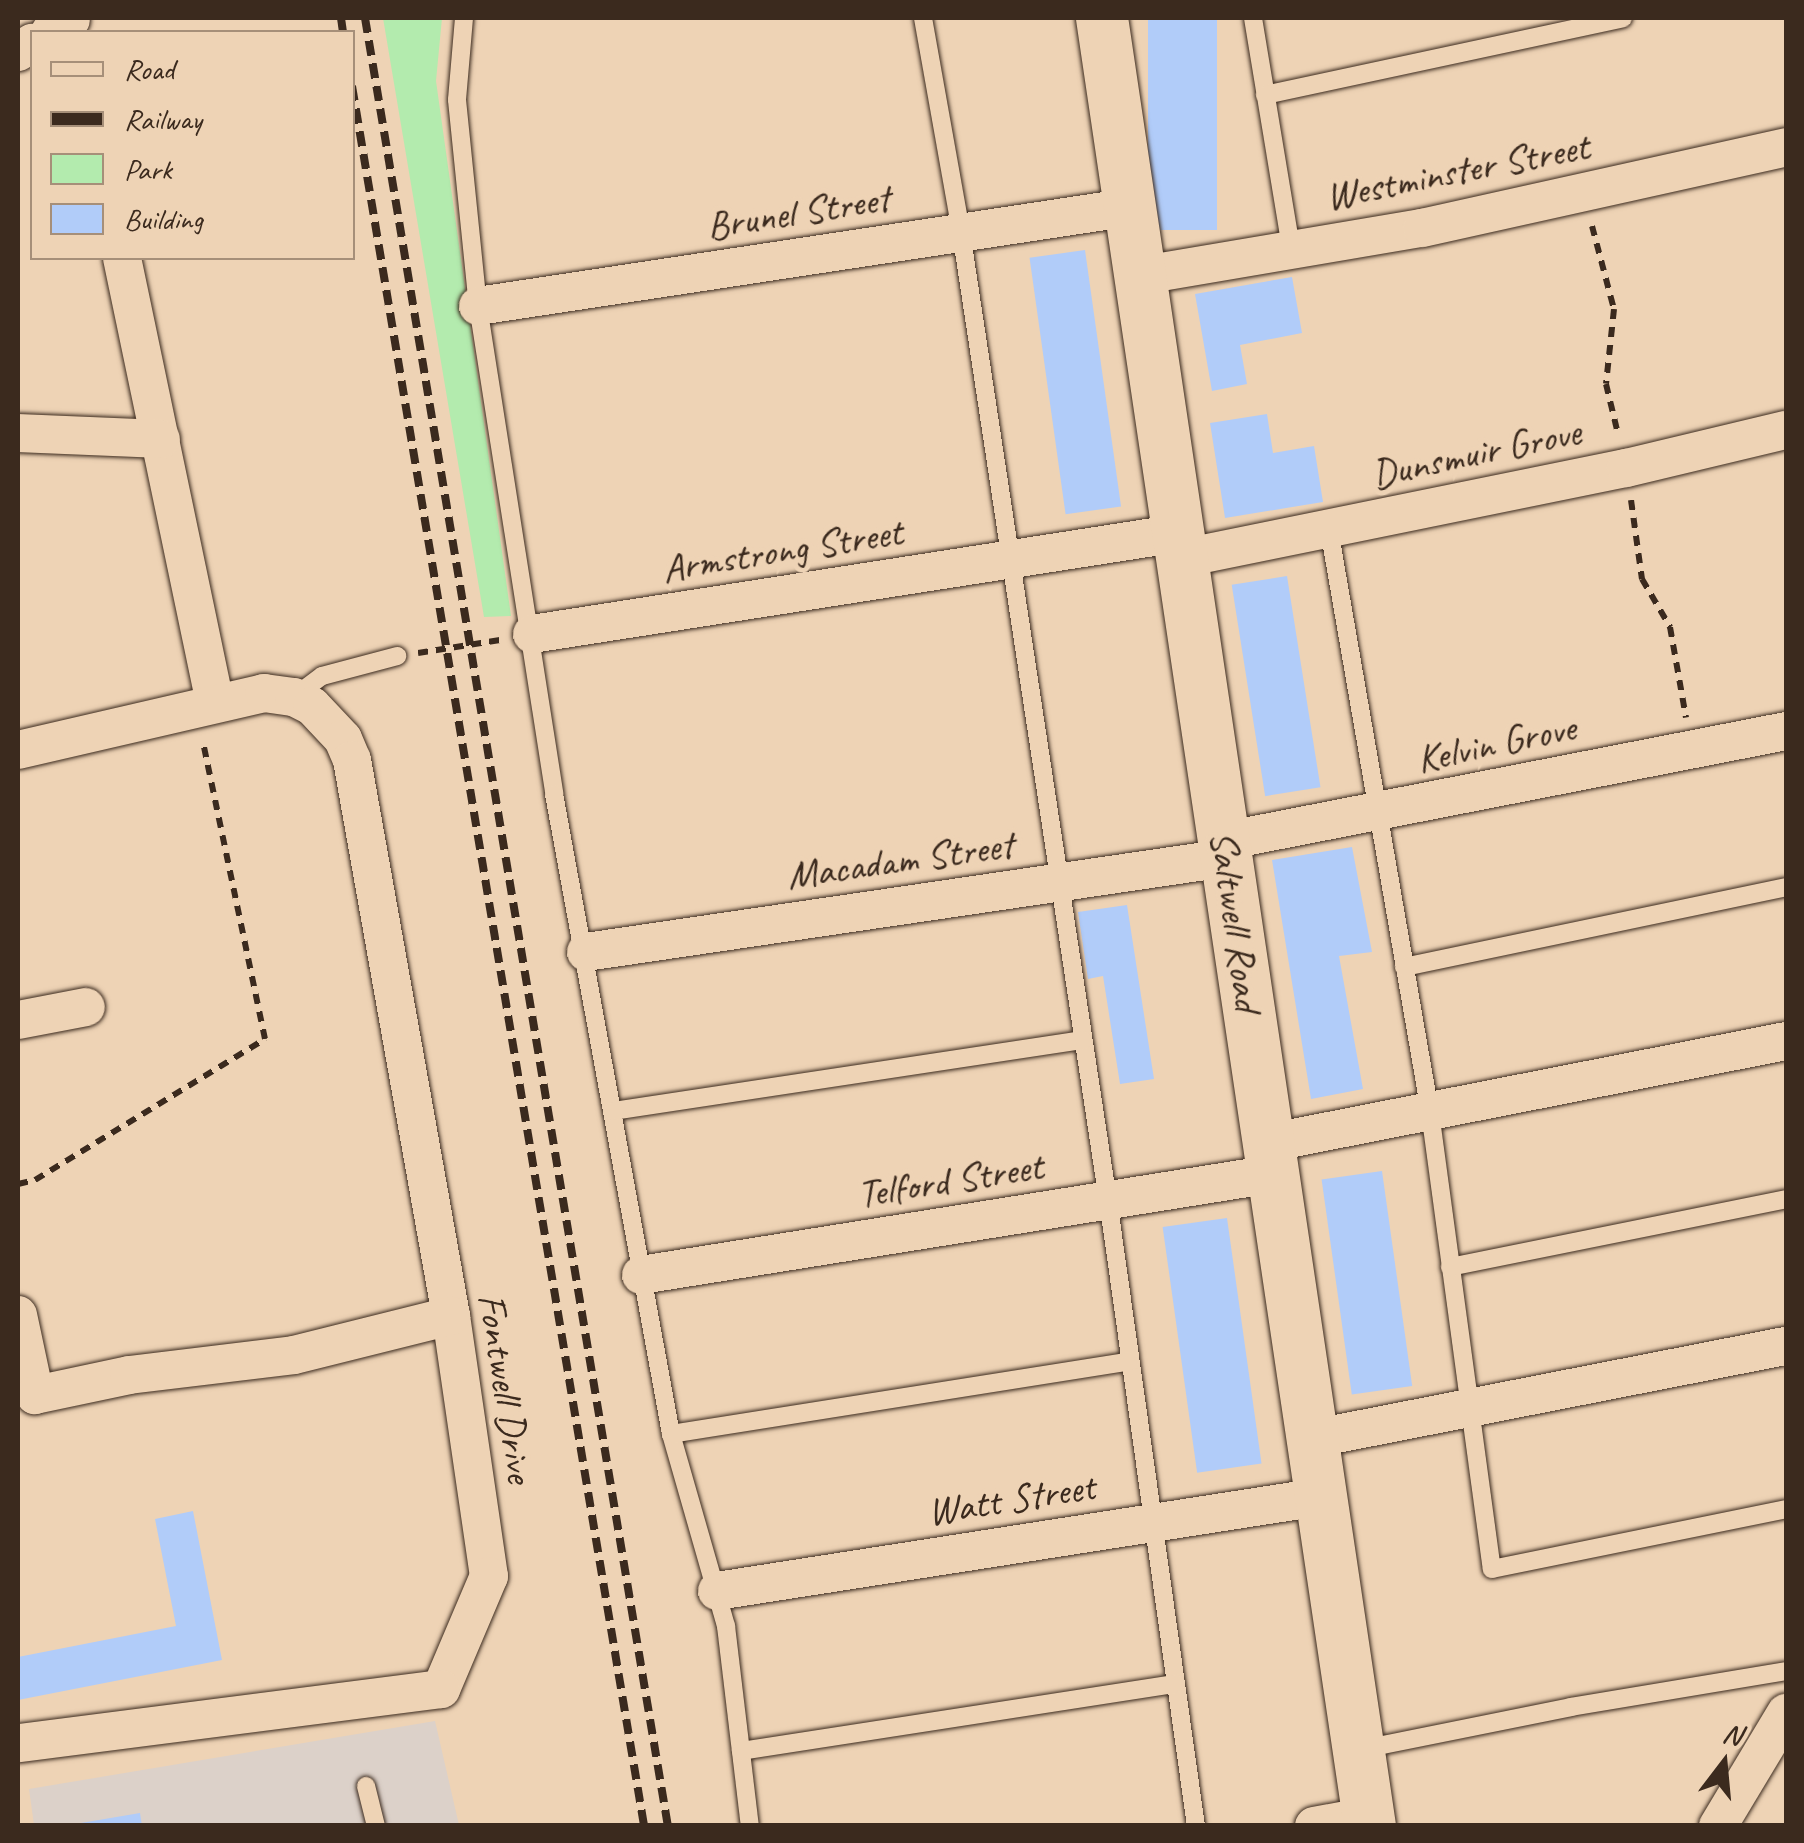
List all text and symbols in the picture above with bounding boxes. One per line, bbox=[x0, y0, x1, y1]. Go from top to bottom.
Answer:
legend bbox=[30, 30, 355, 260]
text: Road bbox=[124, 50, 174, 88]
text: Railway bbox=[124, 100, 202, 138]
street label: Westminster Street bbox=[1321, 122, 1593, 220]
text: Park bbox=[124, 150, 172, 188]
street label: Brunel Street bbox=[703, 174, 893, 250]
text: Building bbox=[124, 200, 203, 238]
street label: Dunsmuir Grove bbox=[1367, 407, 1585, 499]
street label: Armstrong Street bbox=[658, 507, 906, 593]
street label: Kelvin Grove bbox=[1412, 703, 1580, 783]
street label: Macadam Street bbox=[784, 820, 1016, 900]
street label: Saltwell Road bbox=[1200, 828, 1272, 1014]
street label: Telford Street bbox=[854, 1142, 1046, 1218]
street label: Fontwell Drive bbox=[467, 1290, 545, 1486]
street label: Watt Street bbox=[924, 1462, 1098, 1536]
north arrow bbox=[1674, 1713, 1774, 1813]
text: N bbox=[1719, 1714, 1746, 1753]

